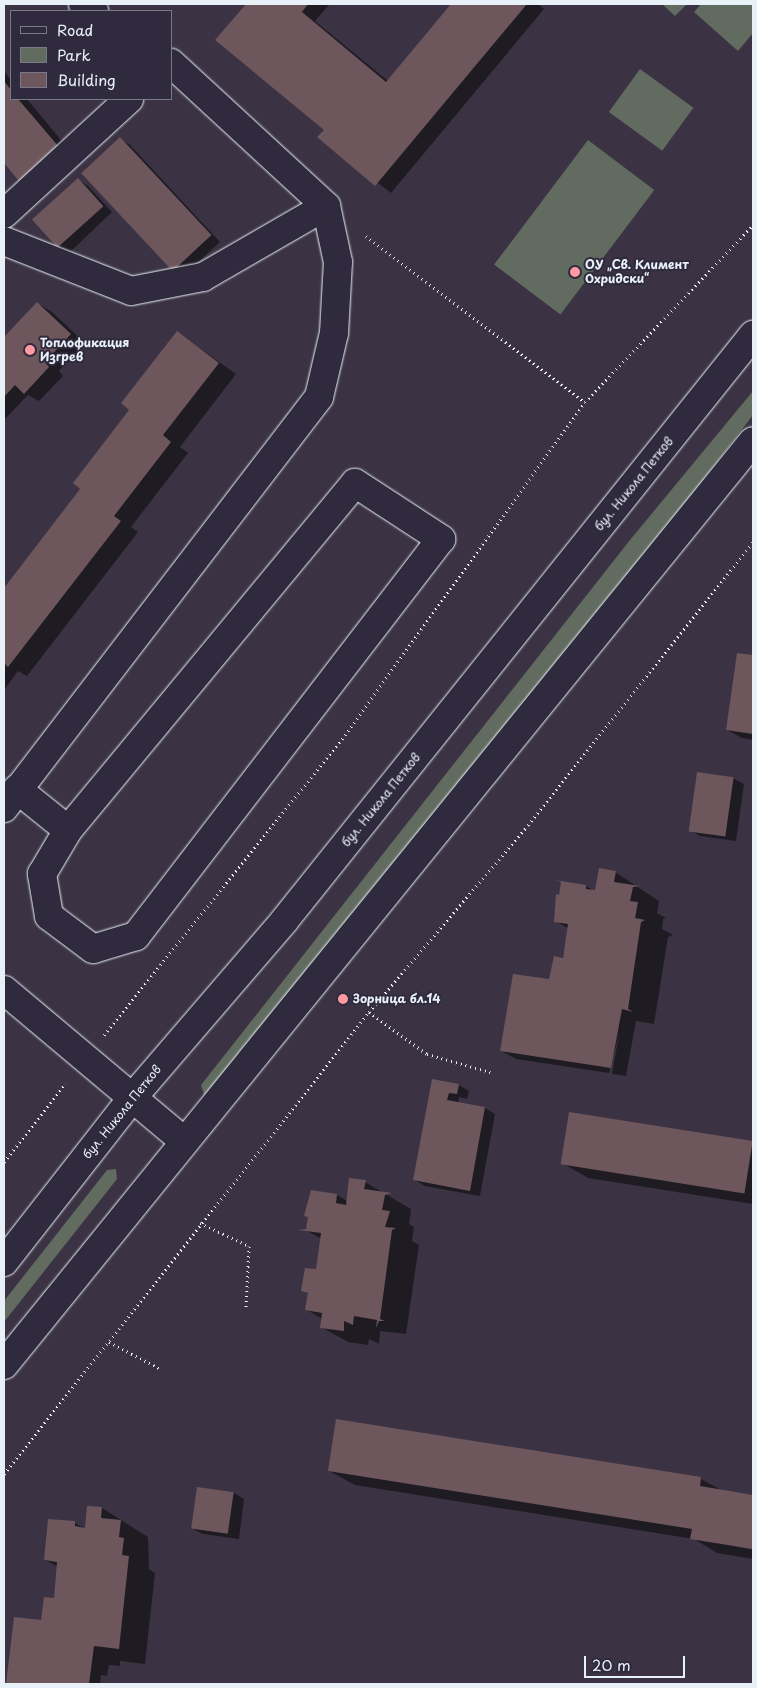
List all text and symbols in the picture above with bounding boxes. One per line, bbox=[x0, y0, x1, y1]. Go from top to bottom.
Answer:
legend bbox=[10, 10, 172, 100]
text: Road bbox=[57, 18, 93, 41]
text: Park bbox=[57, 43, 91, 66]
text: Building bbox=[57, 68, 116, 91]
place label: ОУ „Св. Климент Охридски“ bbox=[585, 258, 689, 286]
marker: ОУ „Св. Климент Охридски“ bbox=[569, 266, 581, 278]
place label: Топлофикация Изгрев bbox=[40, 336, 129, 364]
marker: Топлофикация Изгрев bbox=[24, 344, 36, 356]
street label: бул. Никола Петков bbox=[591, 434, 677, 534]
street label: бул. Никола Петков bbox=[338, 750, 424, 850]
place label: Зорница бл.14 bbox=[353, 992, 440, 1006]
marker: Зорница бл.14 bbox=[337, 993, 349, 1005]
street label: бул. Никола Петков bbox=[79, 1062, 165, 1162]
scale bar bbox=[587, 1646, 688, 1678]
text: 20 m bbox=[592, 1653, 631, 1676]

